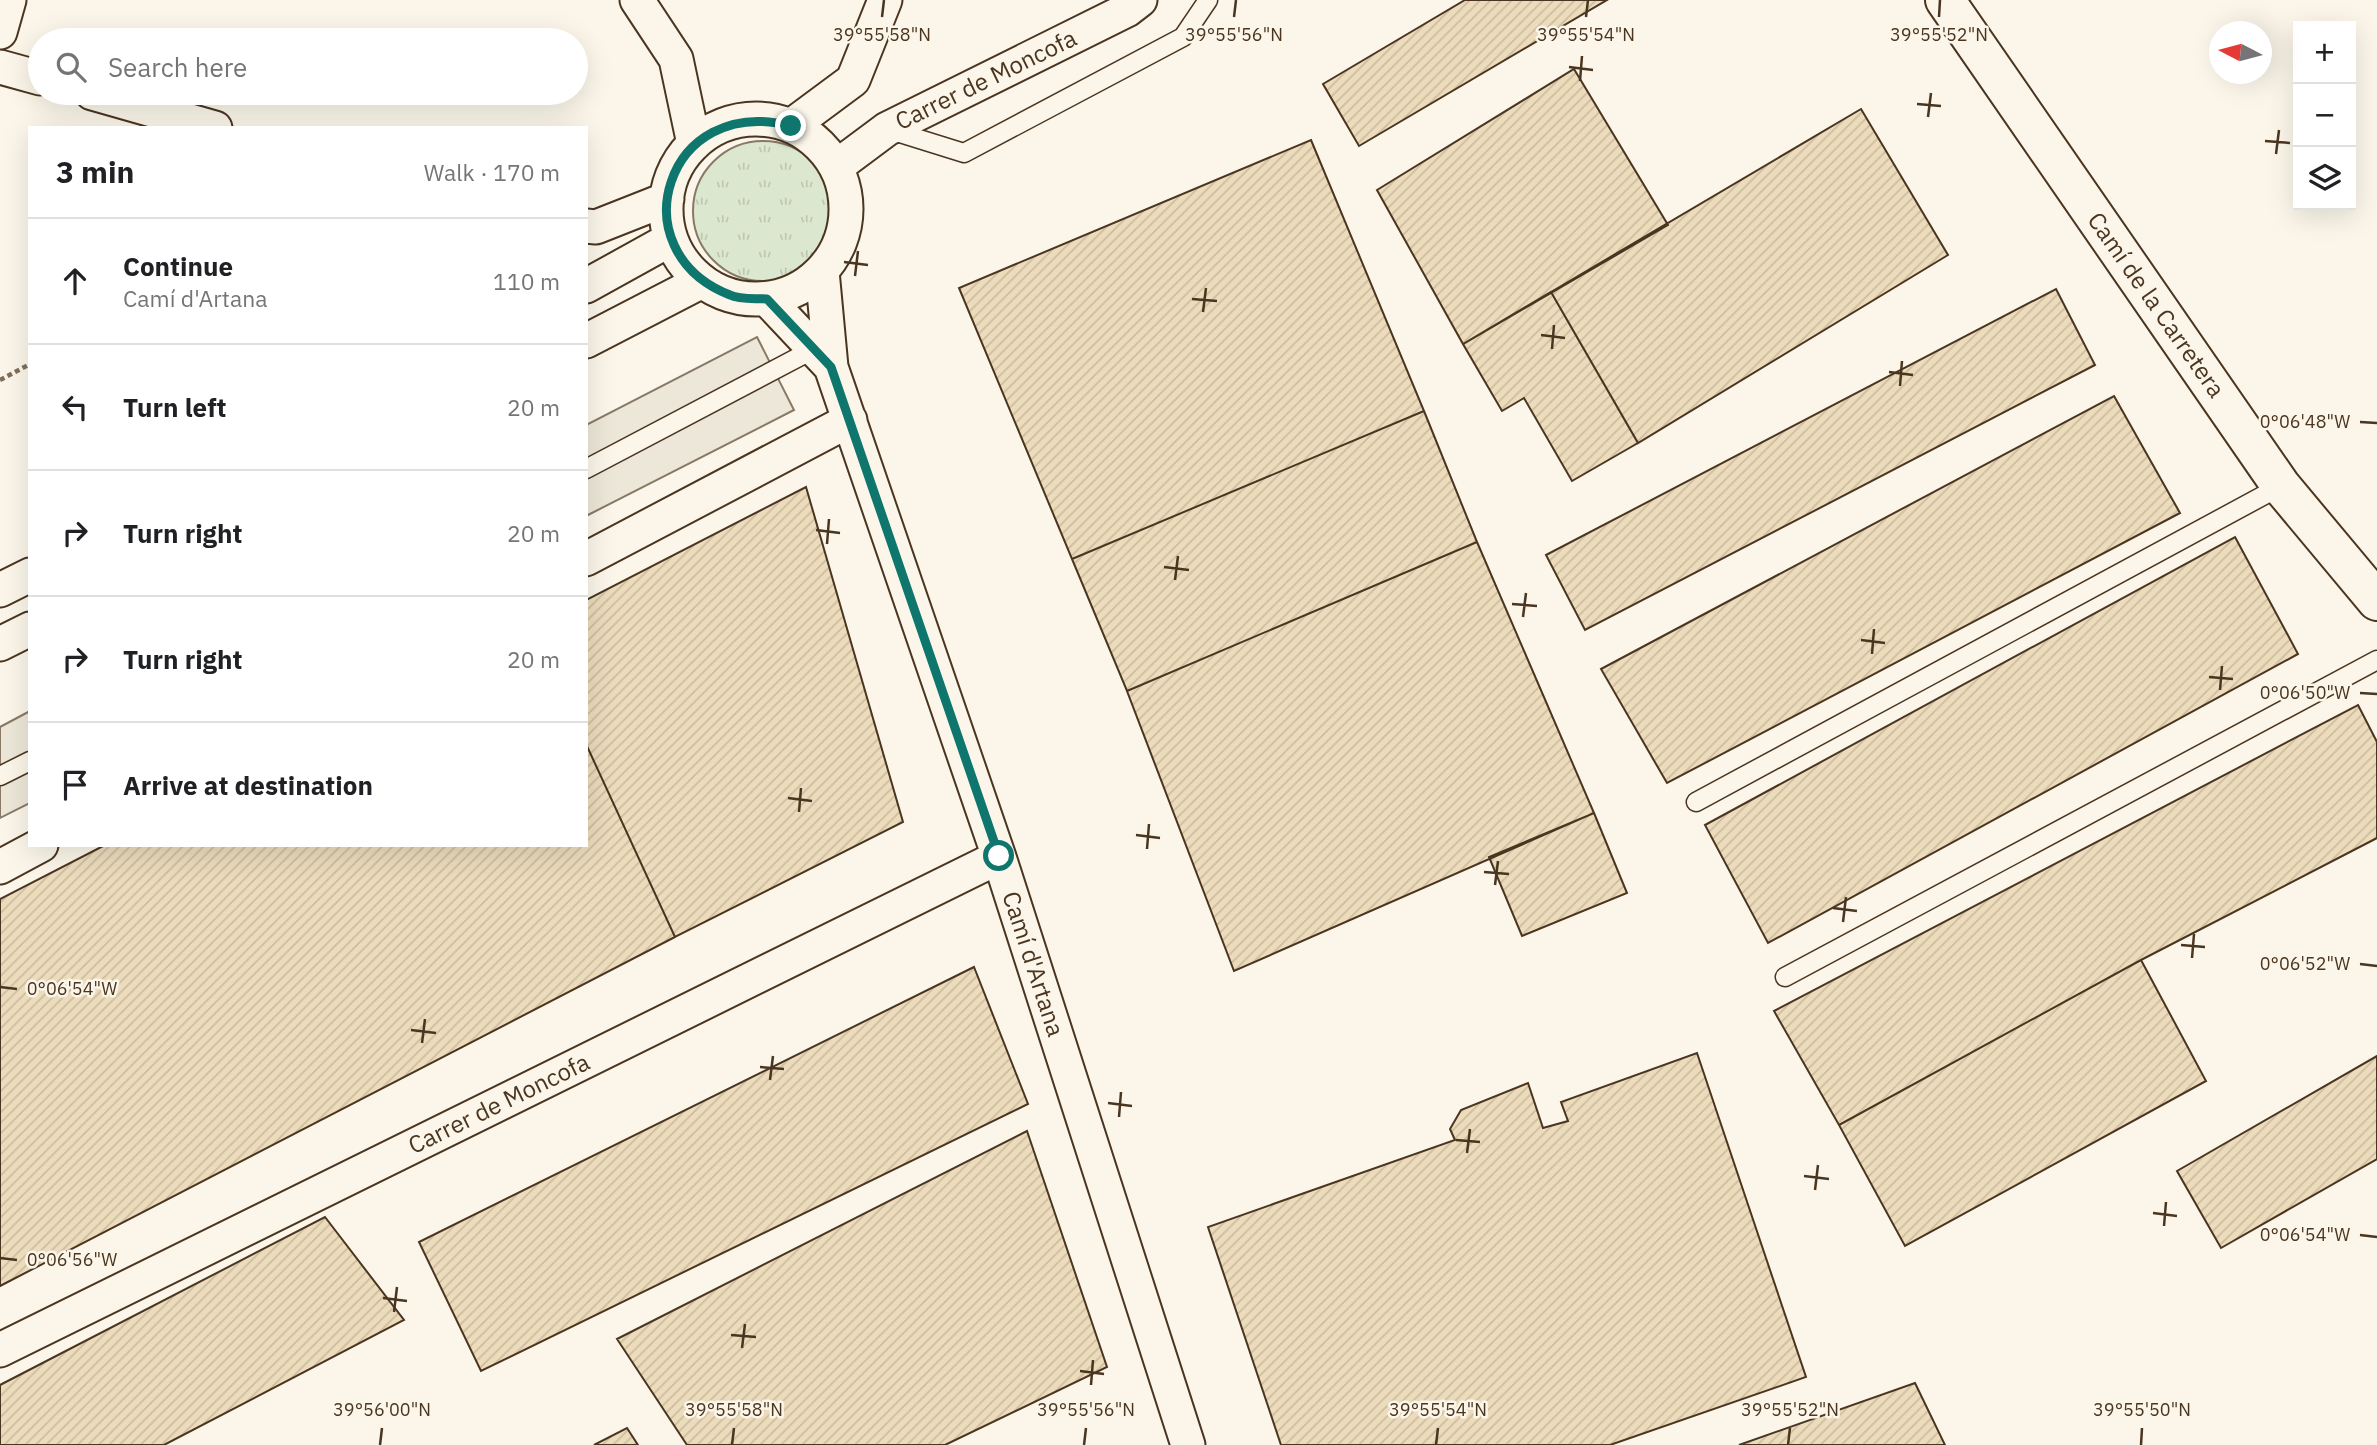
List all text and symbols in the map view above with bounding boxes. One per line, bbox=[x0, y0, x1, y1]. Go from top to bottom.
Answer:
street label: Carrer de Moncofa bbox=[890, 21, 1082, 137]
north arrow bbox=[2209, 21, 2272, 84]
map controls bbox=[2293, 21, 2356, 210]
button: + bbox=[2293, 21, 2356, 84]
text: 39°55'58"N bbox=[833, 23, 931, 46]
text: 39°55'56"N bbox=[1185, 23, 1283, 46]
text: 39°55'54"N bbox=[1537, 23, 1635, 46]
text: 39°55'52"N bbox=[1890, 23, 1988, 46]
search box bbox=[28, 28, 588, 105]
icon: search bbox=[52, 48, 90, 86]
text: Search here bbox=[108, 50, 247, 84]
button: − bbox=[2293, 84, 2356, 147]
route end bbox=[775, 110, 806, 141]
button: layers bbox=[2293, 147, 2356, 210]
text: 3 min bbox=[56, 152, 134, 191]
text: Walk · 170 m bbox=[424, 157, 560, 187]
street label: Camí de la Carretera bbox=[2081, 205, 2233, 404]
text: Continue bbox=[123, 249, 233, 283]
icon: ahead bbox=[56, 262, 94, 300]
text: 110 m bbox=[493, 266, 560, 296]
text: Camí d'Artana bbox=[123, 283, 268, 313]
icon: left bbox=[56, 388, 94, 426]
text: Turn left bbox=[123, 390, 226, 424]
text: 20 m bbox=[507, 392, 560, 422]
text: 0°06'48"W bbox=[2260, 410, 2350, 433]
icon: right bbox=[56, 514, 94, 552]
text: Turn right bbox=[123, 516, 242, 550]
text: 20 m bbox=[507, 518, 560, 548]
icon: right bbox=[56, 640, 94, 678]
text: Turn right bbox=[123, 642, 242, 676]
text: 20 m bbox=[507, 644, 560, 674]
text: 0°06'50"W bbox=[2260, 681, 2350, 704]
icon: arrive bbox=[56, 766, 94, 804]
text: Arrive at destination bbox=[123, 768, 373, 802]
route start bbox=[983, 840, 1014, 871]
street label: Camí d'Artana bbox=[995, 887, 1073, 1041]
text: 0°06'52"W bbox=[2260, 952, 2350, 975]
text: 0°06'54"W bbox=[27, 977, 117, 1000]
street label: Carrer de Moncofa bbox=[403, 1045, 595, 1161]
text: 0°06'54"W bbox=[2260, 1223, 2350, 1246]
text: 0°06'56"W bbox=[27, 1248, 117, 1271]
text: 39°56'00"N bbox=[333, 1398, 431, 1421]
text: 39°55'58"N bbox=[685, 1398, 783, 1421]
text: 39°55'56"N bbox=[1037, 1398, 1135, 1421]
text: 39°55'54"N bbox=[1389, 1398, 1487, 1421]
text: 39°55'52"N bbox=[1741, 1398, 1839, 1421]
text: 39°55'50"N bbox=[2093, 1398, 2191, 1421]

